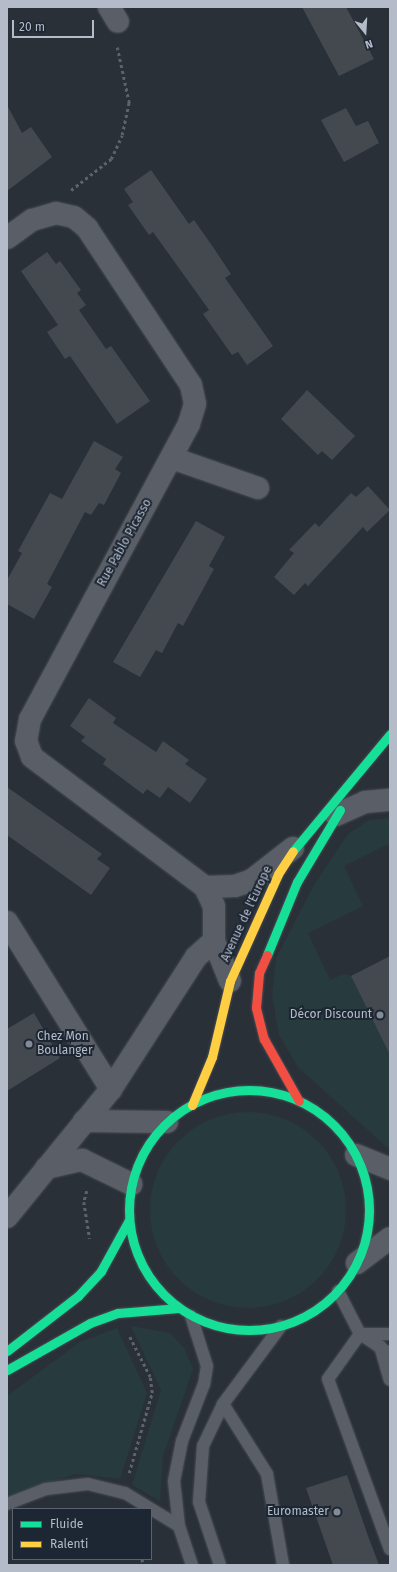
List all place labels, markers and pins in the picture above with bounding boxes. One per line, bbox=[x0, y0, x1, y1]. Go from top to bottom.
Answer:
place label: Décor Discount bbox=[290, 1008, 372, 1022]
marker: Décor Discount bbox=[375, 1010, 385, 1020]
place label: Chez Mon Boulanger bbox=[37, 1030, 93, 1058]
marker: Chez Mon Boulanger bbox=[24, 1039, 34, 1049]
place label: Euromaster bbox=[267, 1505, 329, 1519]
marker: Euromaster bbox=[332, 1507, 342, 1517]

